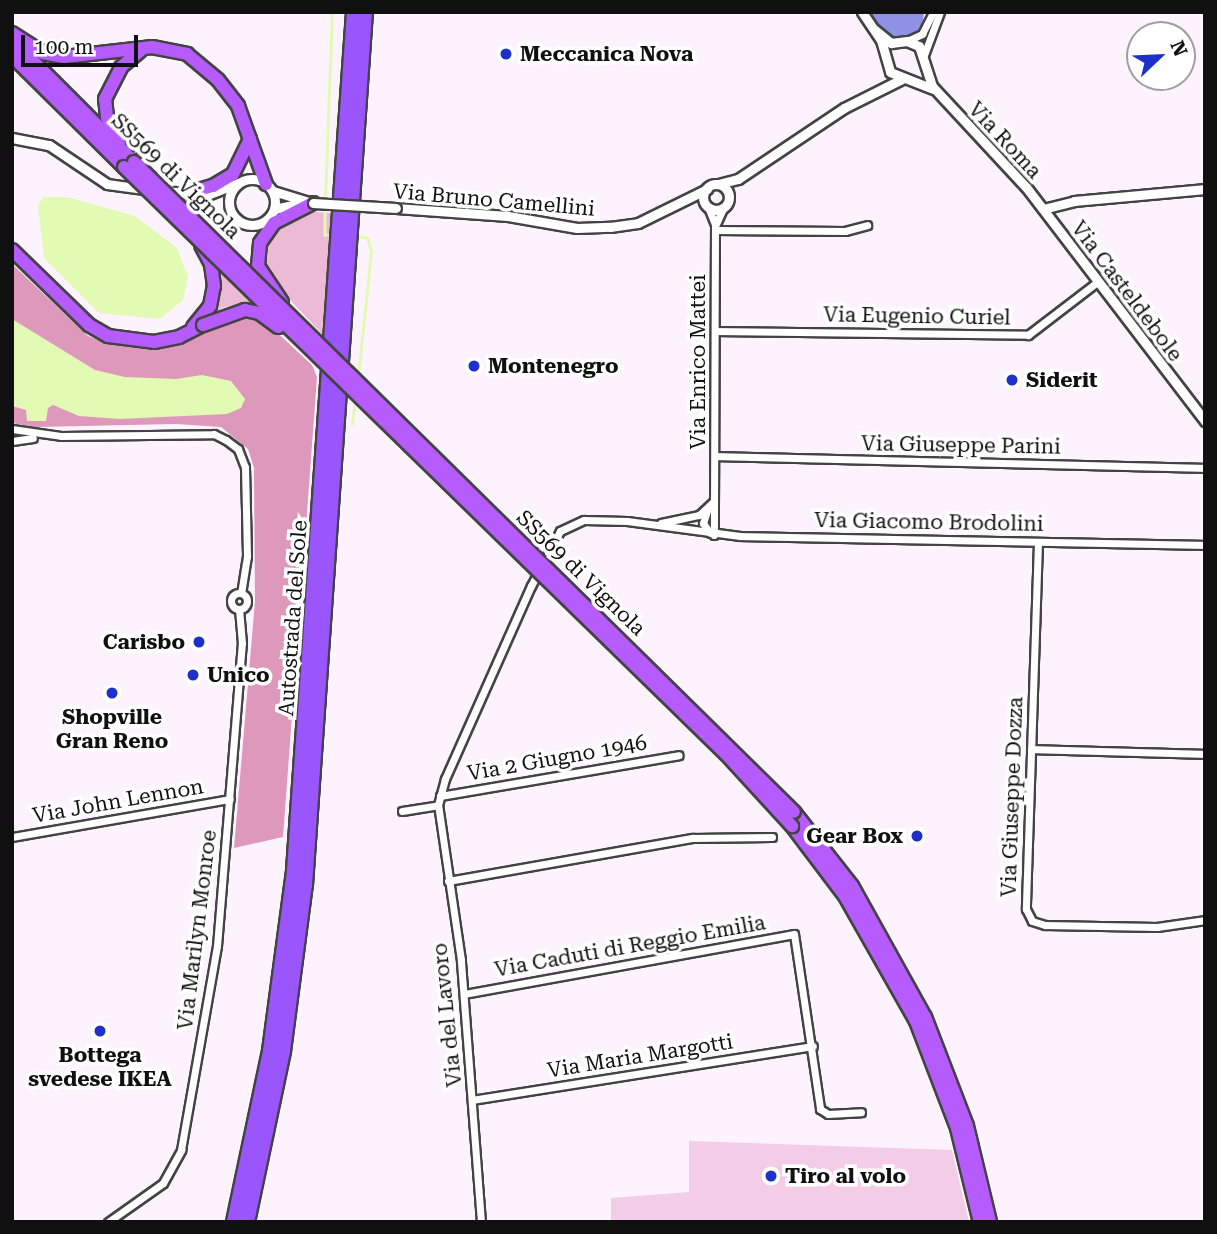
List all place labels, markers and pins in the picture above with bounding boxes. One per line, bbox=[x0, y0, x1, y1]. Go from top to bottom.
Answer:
place label: Meccanica Nova bbox=[520, 41, 693, 67]
marker: Meccanica Nova bbox=[498, 46, 514, 62]
place label: Montenegro bbox=[488, 353, 619, 379]
marker: Montenegro bbox=[466, 358, 482, 374]
place label: Siderit bbox=[1026, 367, 1098, 393]
marker: Siderit bbox=[1004, 372, 1020, 388]
place label: Carisbo bbox=[103, 629, 185, 655]
marker: Carisbo bbox=[191, 634, 207, 650]
place label: Unico bbox=[207, 662, 269, 688]
marker: Unico bbox=[185, 667, 201, 683]
marker: Shopville Gran Reno bbox=[104, 685, 120, 701]
place label: Shopville Gran Reno bbox=[56, 704, 168, 754]
place label: Gear Box bbox=[806, 823, 903, 849]
marker: Gear Box bbox=[909, 828, 925, 844]
marker: Bottega svedese IKEA bbox=[92, 1023, 108, 1039]
place label: Bottega svedese IKEA bbox=[28, 1042, 172, 1092]
place label: Tiro al volo bbox=[785, 1163, 906, 1189]
marker: Tiro al volo bbox=[763, 1168, 779, 1184]

